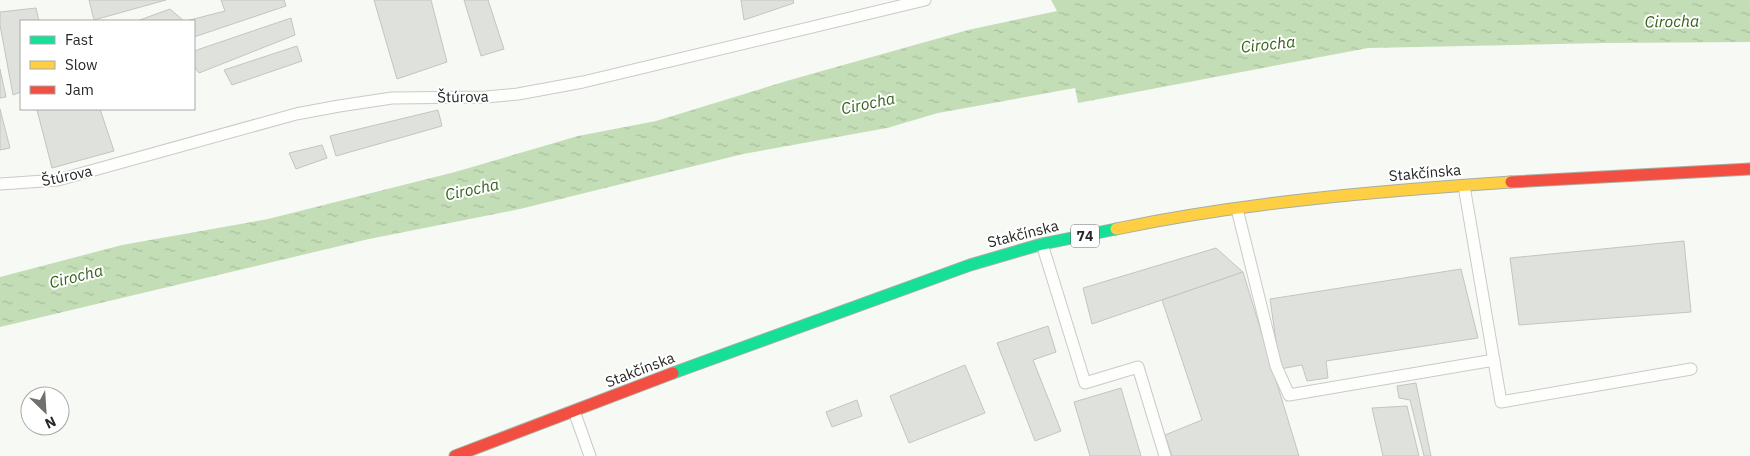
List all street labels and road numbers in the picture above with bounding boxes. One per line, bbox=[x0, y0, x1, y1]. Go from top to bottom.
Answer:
street label: Štúrova bbox=[437, 87, 489, 106]
street label: Stakčínska bbox=[1388, 160, 1462, 185]
street label: Štúrova bbox=[40, 161, 94, 190]
street label: Stakčínska bbox=[985, 216, 1060, 252]
road number: 74 bbox=[1071, 225, 1099, 248]
street label: Stakčínska bbox=[603, 348, 677, 391]

